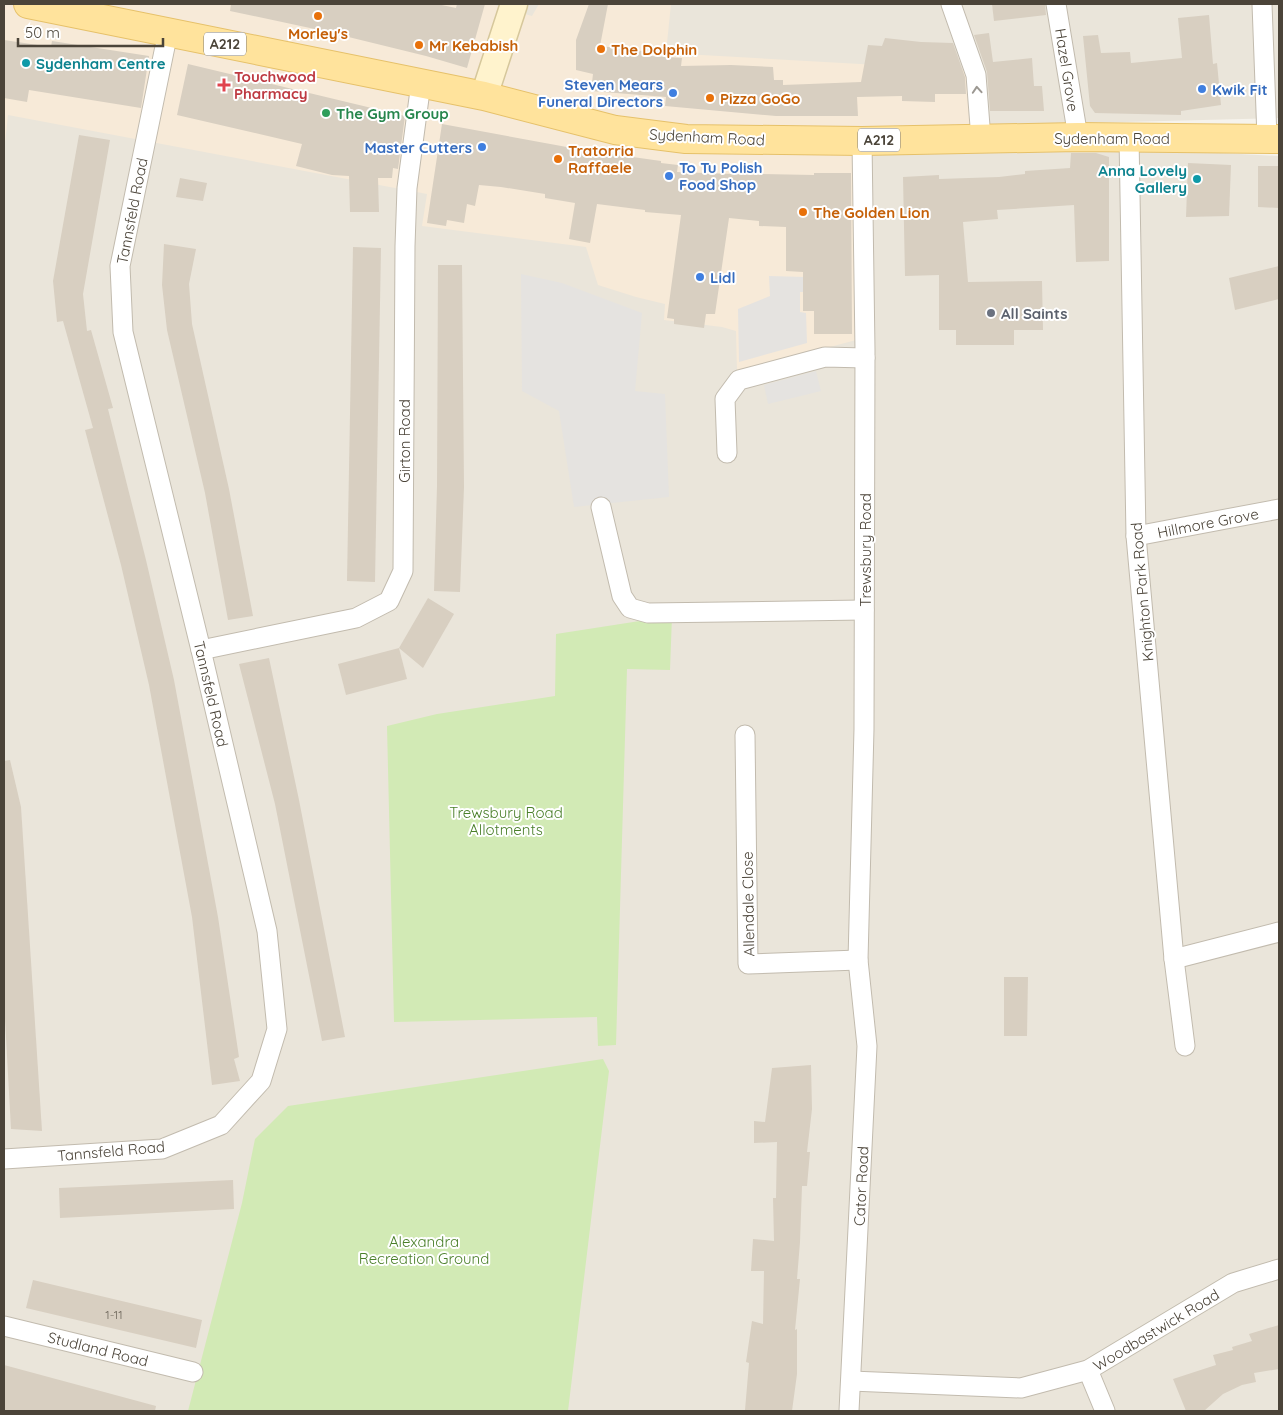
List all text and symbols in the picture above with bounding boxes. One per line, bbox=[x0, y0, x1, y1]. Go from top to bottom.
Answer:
marker: Morley's bbox=[312, 10, 324, 22]
scale bar bbox=[18, 15, 162, 47]
text: 50 m bbox=[25, 23, 60, 42]
place label: Morley's bbox=[288, 24, 348, 43]
street label: Hazel Grove bbox=[1051, 27, 1083, 113]
road number: A212 bbox=[204, 33, 246, 56]
place label: Mr Kebabish bbox=[429, 36, 518, 55]
marker: Mr Kebabish bbox=[413, 39, 425, 51]
place label: The Dolphin bbox=[611, 40, 697, 59]
marker: The Dolphin bbox=[595, 43, 607, 55]
place label: Sydenham Centre bbox=[36, 54, 166, 73]
marker: Sydenham Centre bbox=[20, 57, 32, 69]
place label: Touchwood Pharmacy bbox=[234, 67, 316, 103]
place label: Steven Mears Funeral Directors bbox=[538, 75, 663, 111]
marker: Touchwood Pharmacy bbox=[218, 79, 230, 91]
place label: Kwik Fit bbox=[1212, 80, 1268, 99]
marker: Kwik Fit bbox=[1196, 83, 1208, 95]
one-way arrow bbox=[972, 86, 983, 94]
marker: Steven Mears Funeral Directors bbox=[667, 87, 679, 99]
place label: Pizza GoGo bbox=[720, 89, 800, 108]
marker: Pizza GoGo bbox=[704, 92, 716, 104]
place label: The Gym Group bbox=[336, 104, 449, 123]
marker: The Gym Group bbox=[320, 107, 332, 119]
street label: Sydenham Road bbox=[649, 124, 765, 150]
road number: A212 bbox=[858, 128, 900, 152]
street label: Sydenham Road bbox=[1054, 129, 1170, 148]
place label: Master Cutters bbox=[364, 138, 472, 157]
marker: Master Cutters bbox=[476, 141, 488, 153]
place label: Tratorria Raffaele bbox=[568, 141, 634, 177]
marker: Tratorria Raffaele bbox=[552, 153, 564, 165]
street label: Tannsfeld Road bbox=[112, 156, 152, 266]
place label: To Tu Polish Food Shop bbox=[679, 158, 763, 194]
place label: Anna Lovely Gallery bbox=[1098, 161, 1187, 197]
marker: To Tu Polish Food Shop bbox=[663, 170, 675, 182]
marker: Anna Lovely Gallery bbox=[1191, 173, 1203, 185]
place label: The Golden Lion bbox=[813, 203, 930, 222]
marker: The Golden Lion bbox=[797, 206, 809, 218]
place label: Lidl bbox=[710, 268, 735, 287]
marker: Lidl bbox=[694, 271, 706, 283]
place label: All Saints bbox=[1001, 304, 1067, 323]
marker: All Saints bbox=[985, 307, 997, 319]
street label: Girton Road bbox=[395, 399, 414, 483]
street label: Trewsbury Road bbox=[856, 493, 875, 607]
street label: Hillmore Grove bbox=[1156, 504, 1260, 542]
street label: Knighton Park Road bbox=[1126, 522, 1158, 662]
street label: Tannsfeld Road bbox=[190, 639, 232, 749]
park label: Trewsbury Road Allotments bbox=[449, 803, 563, 839]
street label: Allendale Close bbox=[738, 851, 758, 957]
street label: Tannsfeld Road bbox=[56, 1137, 166, 1165]
street label: Cator Road bbox=[849, 1146, 873, 1226]
park label: Alexandra Recreation Ground bbox=[359, 1232, 489, 1268]
street label: Woodbastwick Road bbox=[1089, 1285, 1223, 1375]
house number: 1-11 bbox=[105, 1307, 123, 1322]
street label: Studland Road bbox=[46, 1327, 150, 1371]

